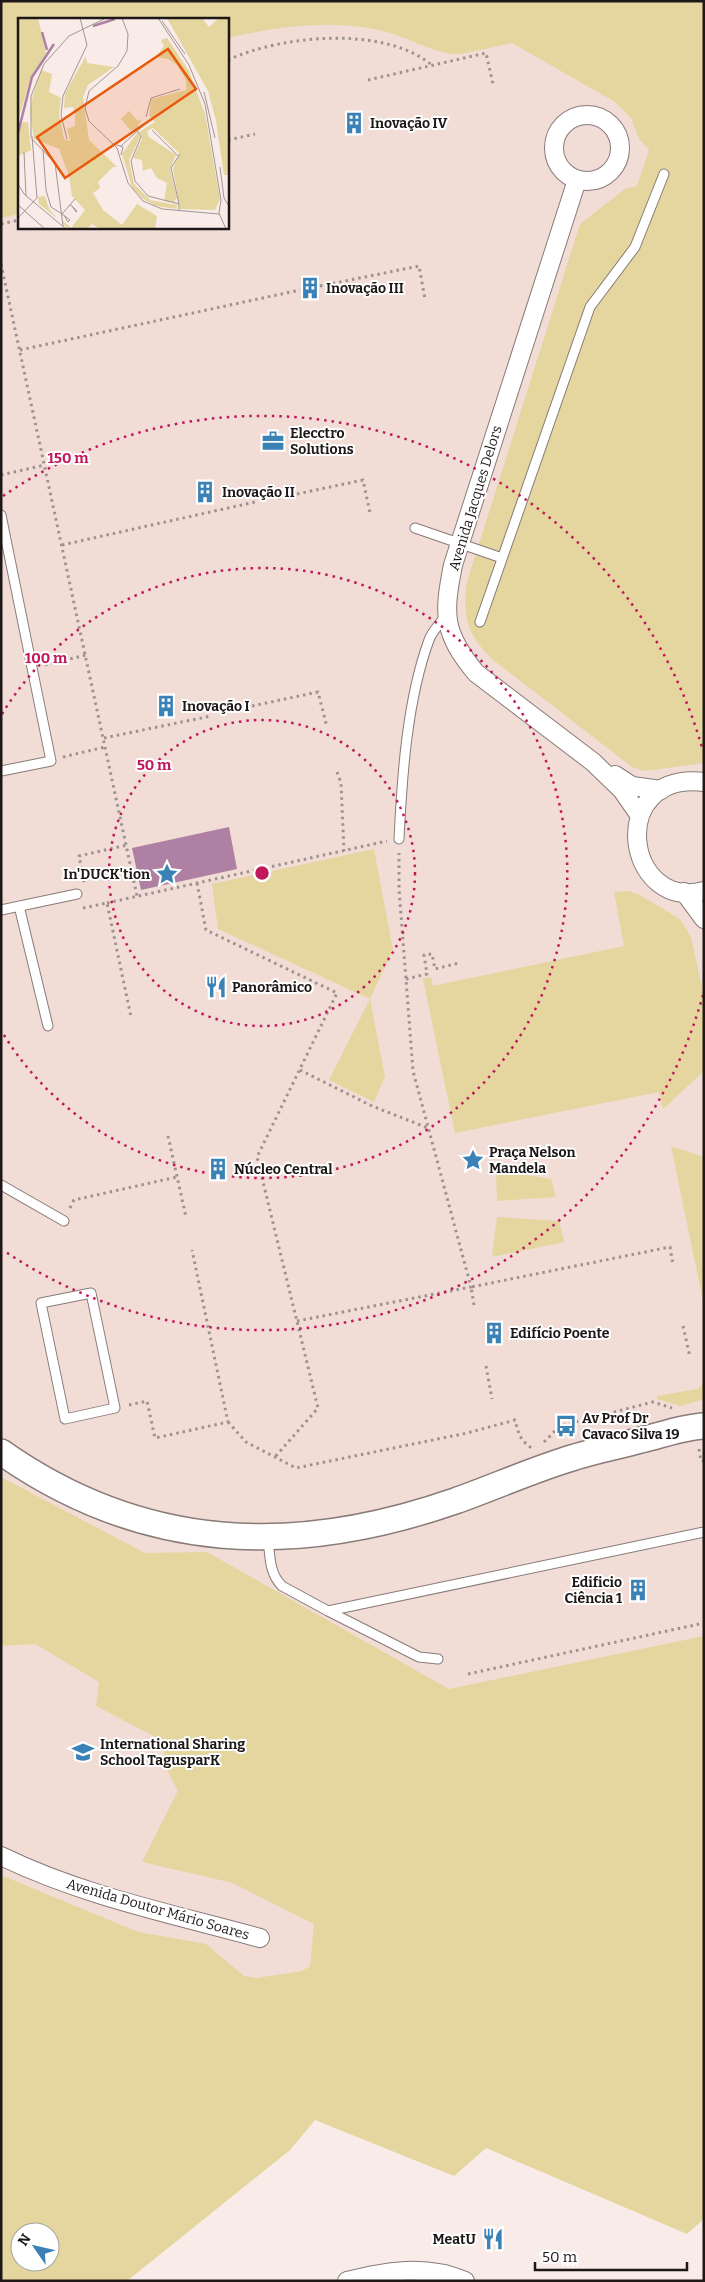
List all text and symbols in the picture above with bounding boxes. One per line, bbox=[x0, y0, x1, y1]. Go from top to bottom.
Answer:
inset map bbox=[18, 18, 229, 229]
building icon: Inovação IV bbox=[341, 110, 367, 136]
place label: Inovação IV bbox=[370, 115, 447, 132]
building icon: Inovação III bbox=[297, 275, 323, 301]
place label: Inovação III bbox=[326, 280, 404, 297]
street label: Avenida Jacques Delors bbox=[445, 424, 506, 573]
place label: Elecctro Solutions bbox=[290, 425, 354, 458]
office icon: Elecctro Solutions bbox=[260, 428, 286, 454]
text: 150 m bbox=[47, 449, 89, 467]
building icon: Inovação II bbox=[192, 479, 218, 505]
place label: Inovação II bbox=[222, 484, 295, 501]
text: 100 m bbox=[25, 649, 68, 667]
building icon: Inovação I bbox=[153, 693, 179, 719]
place label: Inovação I bbox=[182, 698, 250, 715]
text: 50 m bbox=[137, 756, 172, 774]
place icon: In'DUCK'tion bbox=[154, 861, 180, 887]
centre of rings bbox=[253, 864, 271, 882]
place label: In'DUCK'tion bbox=[63, 866, 150, 883]
restaurant icon: Panorâmico bbox=[203, 974, 229, 1000]
place label: Panorâmico bbox=[232, 979, 312, 996]
place label: Praça Nelson Mandela bbox=[489, 1144, 576, 1177]
place icon: Praça Nelson Mandela bbox=[460, 1147, 486, 1173]
building icon: Núcleo Central bbox=[205, 1156, 231, 1182]
place label: Núcleo Central bbox=[234, 1161, 333, 1178]
building icon: Edifício Poente bbox=[481, 1320, 507, 1346]
place label: Edifício Poente bbox=[510, 1325, 610, 1342]
place label: Av Prof Dr Cavaco Silva 19 bbox=[582, 1410, 680, 1443]
bus stop icon: Av Prof Dr Cavaco Silva 19 bbox=[553, 1413, 579, 1439]
place label: Edificio Ciência 1 bbox=[564, 1574, 622, 1607]
building icon: Edificio Ciência 1 bbox=[625, 1577, 651, 1603]
place label: International Sharing School TagusparK bbox=[100, 1736, 245, 1769]
school or university icon: International Sharing School TagusparK bbox=[70, 1739, 96, 1765]
street label: Avenida Doutor Mário Soares bbox=[65, 1875, 251, 1944]
north arrow bbox=[10, 2222, 60, 2272]
restaurant icon: MeatU bbox=[480, 2226, 506, 2252]
text: N bbox=[15, 2231, 35, 2249]
place label: MeatU bbox=[432, 2231, 477, 2248]
scale bar bbox=[535, 2240, 688, 2272]
text: 50 m bbox=[542, 2248, 578, 2266]

